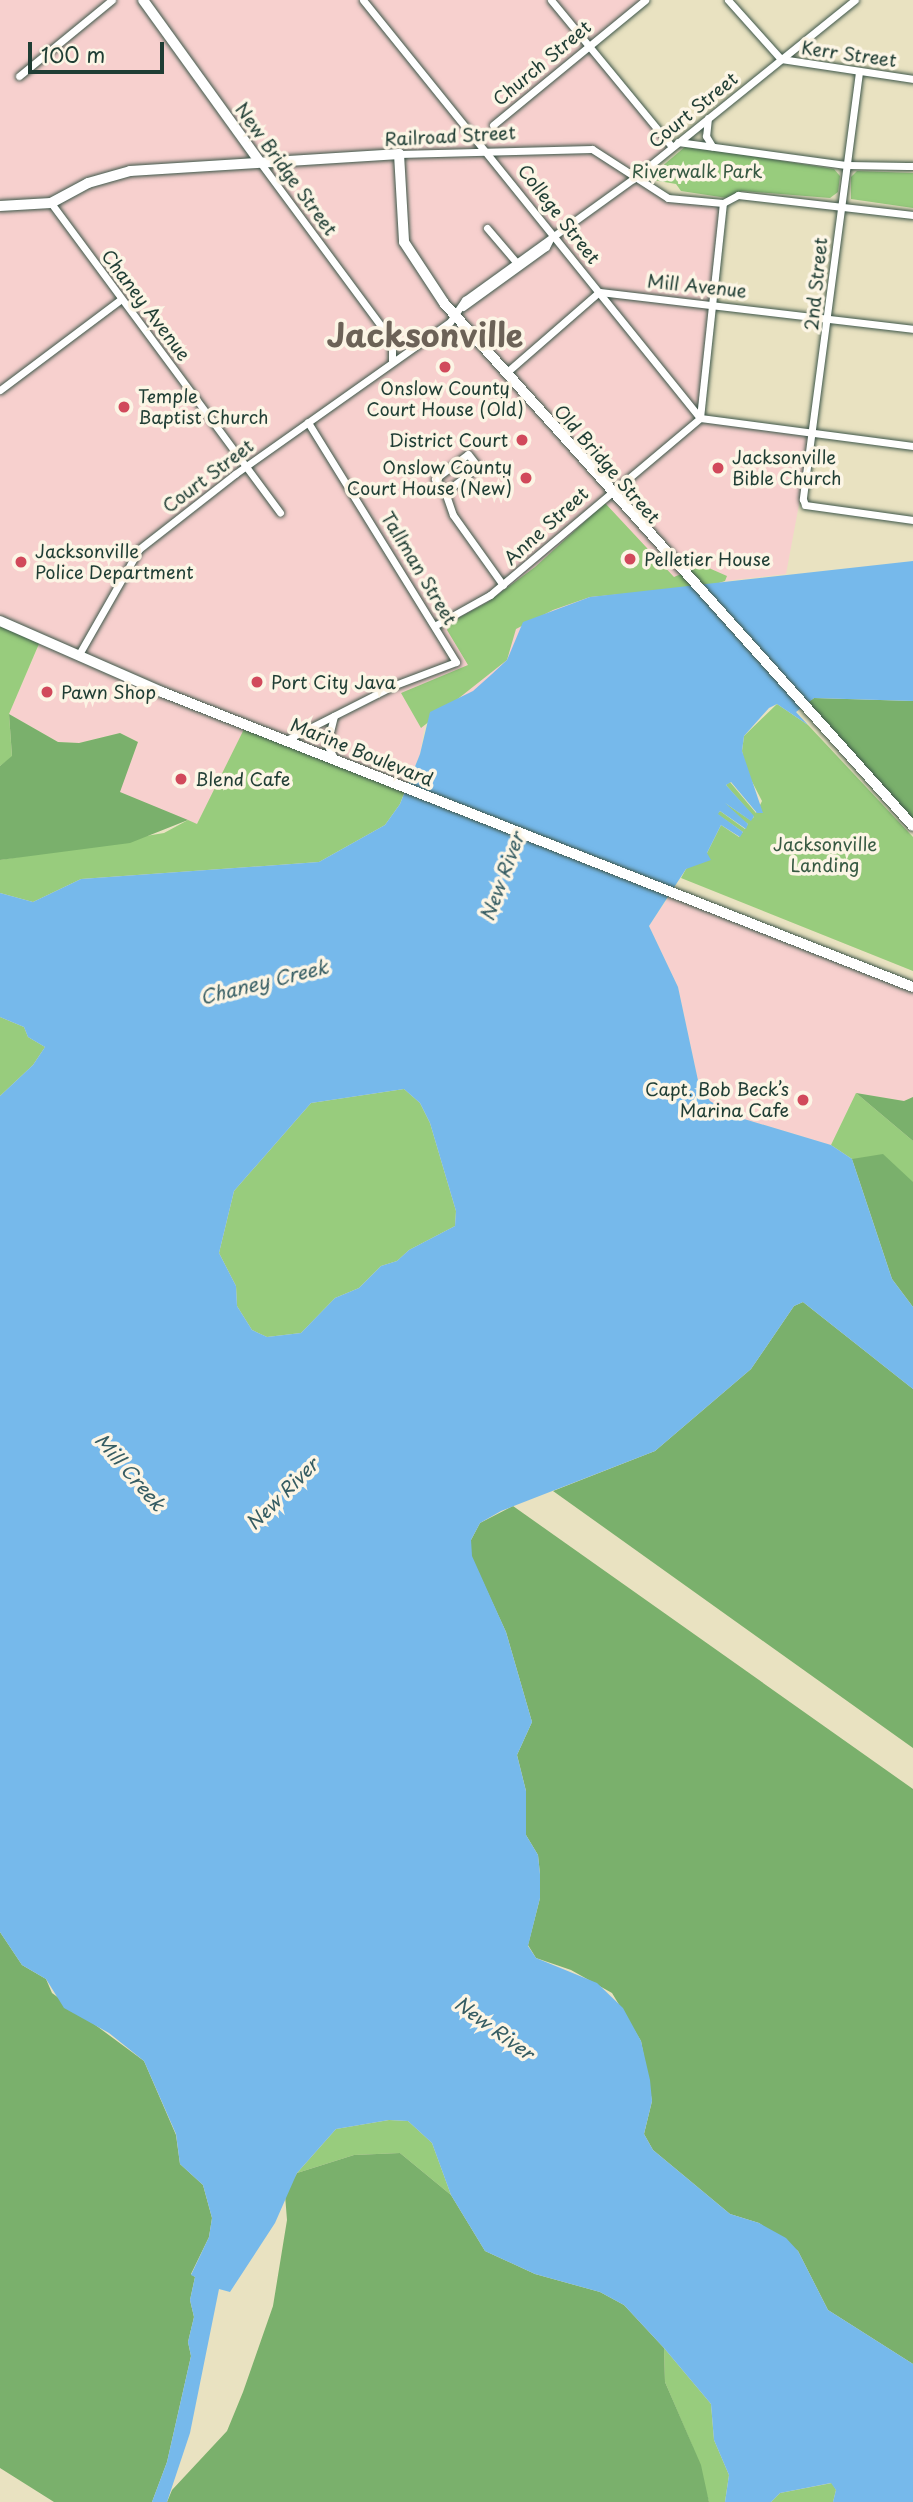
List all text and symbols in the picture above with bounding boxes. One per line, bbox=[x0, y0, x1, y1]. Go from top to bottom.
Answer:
street label: Church Street bbox=[489, 16, 595, 110]
scale bar bbox=[32, 28, 168, 72]
street label: Kerr Street bbox=[800, 37, 898, 71]
text: 100 m bbox=[41, 38, 105, 70]
street label: Court Street bbox=[644, 67, 742, 153]
street label: New Bridge Street bbox=[231, 98, 341, 240]
street label: Railroad Street bbox=[383, 122, 517, 150]
street label: College Street bbox=[513, 159, 605, 269]
park label: Riverwalk Park bbox=[631, 160, 763, 182]
street label: 2nd Street bbox=[800, 236, 832, 332]
street label: Chaney Avenue bbox=[97, 245, 195, 365]
street label: Mill Avenue bbox=[646, 270, 748, 302]
district label: Jacksonville bbox=[327, 315, 523, 353]
marker: Onslow County Court House (Old) bbox=[437, 359, 453, 375]
place label: Onslow County Court House (Old) bbox=[366, 378, 524, 420]
place label: Temple Baptist Church bbox=[138, 386, 269, 428]
marker: Temple Baptist Church bbox=[116, 399, 132, 415]
street label: Old Bridge Street bbox=[549, 400, 665, 528]
place label: District Court bbox=[388, 429, 508, 451]
marker: District Court bbox=[514, 432, 530, 448]
street label: Court Street bbox=[158, 435, 258, 517]
place label: Jacksonville Bible Church bbox=[732, 447, 842, 490]
place label: Onslow County Court House (New) bbox=[346, 457, 512, 500]
marker: Jacksonville Bible Church bbox=[710, 460, 726, 476]
marker: Onslow County Court House (New) bbox=[518, 470, 534, 486]
street label: Anne Street bbox=[500, 483, 592, 569]
street label: Tallman Street bbox=[376, 507, 462, 629]
place label: Jacksonville Police Department bbox=[35, 541, 195, 584]
place label: Pelletier House bbox=[644, 548, 771, 570]
marker: Pelletier House bbox=[622, 551, 638, 567]
marker: Jacksonville Police Department bbox=[13, 554, 29, 570]
place label: Port City Java bbox=[271, 671, 396, 693]
marker: Port City Java bbox=[249, 674, 265, 690]
place label: Pawn Shop bbox=[61, 681, 156, 703]
marker: Pawn Shop bbox=[39, 684, 55, 700]
street label: Marine Boulevard bbox=[287, 713, 437, 791]
place label: Blend Cafe bbox=[195, 768, 290, 790]
marker: Blend Cafe bbox=[173, 771, 189, 787]
water label: New River bbox=[475, 830, 529, 924]
park label: Jacksonville Landing bbox=[773, 834, 877, 876]
water label: Chaney Creek bbox=[198, 955, 330, 1009]
place label: Capt. Bob Beck’s Marina Cafe bbox=[644, 1079, 789, 1122]
marker: Capt. Bob Beck’s Marina Cafe bbox=[795, 1092, 811, 1108]
water label: Mill Creek bbox=[90, 1428, 170, 1516]
water label: New River bbox=[241, 1453, 323, 1535]
water label: New River bbox=[450, 1992, 538, 2064]

